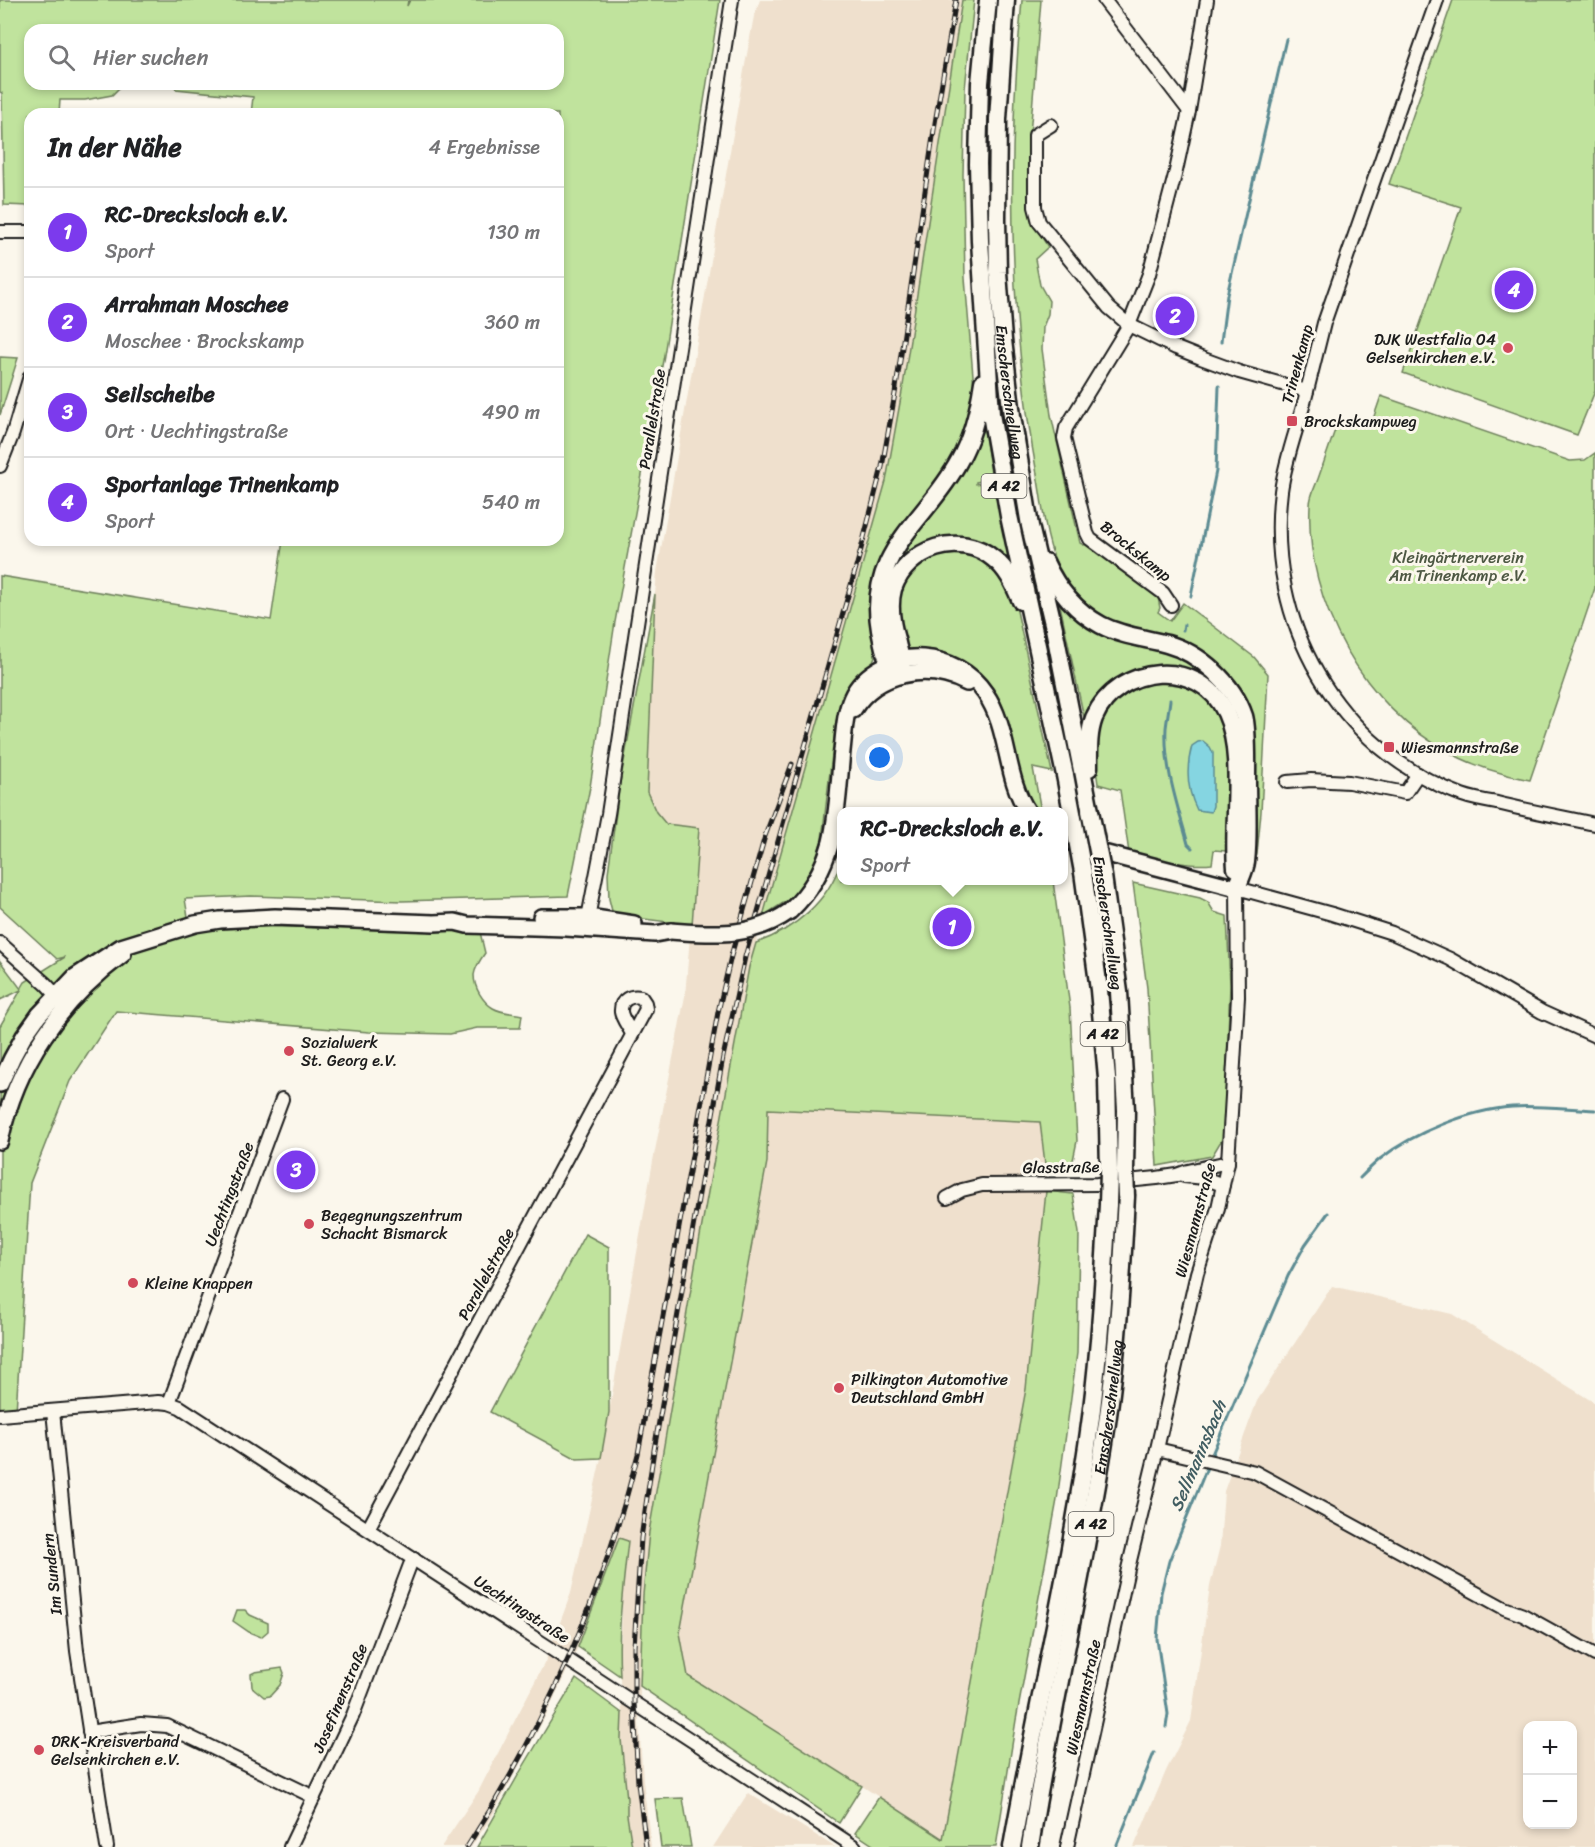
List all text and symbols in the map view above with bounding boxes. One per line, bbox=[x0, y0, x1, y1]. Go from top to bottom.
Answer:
search box bbox=[24, 24, 564, 90]
text: Hier suchen bbox=[93, 38, 208, 77]
icon: search bbox=[45, 41, 78, 74]
text: In der Nähe bbox=[48, 124, 182, 170]
text: 4 Ergebnisse bbox=[429, 130, 540, 165]
text: RC-Drecksloch e.V. bbox=[105, 195, 289, 234]
text: 1 bbox=[63, 215, 72, 250]
text: 130 m bbox=[487, 215, 540, 250]
text: Sport bbox=[105, 234, 155, 269]
pin: 4 bbox=[1494, 268, 1534, 312]
text: Arrahman Moschee bbox=[105, 285, 289, 324]
pin: 2 bbox=[1156, 294, 1194, 338]
text: 2 bbox=[62, 305, 73, 340]
text: 360 m bbox=[484, 305, 540, 340]
street label: Trinenkamp bbox=[1272, 320, 1322, 407]
text: Moschee · Brockskamp bbox=[105, 324, 304, 359]
street label: Emscherschnellweg bbox=[987, 324, 1033, 462]
place label: DJK Westfalia 04 Gelsenkirchen e.V. bbox=[1366, 325, 1496, 372]
marker: DJK Westfalia 04 Gelsenkirchen e.V. bbox=[1501, 341, 1515, 355]
street label: Parallelstraße bbox=[630, 367, 674, 471]
text: Seilscheibe bbox=[105, 375, 215, 414]
text: 3 bbox=[62, 395, 73, 430]
text: 490 m bbox=[482, 395, 540, 430]
place label: Brockskampweg bbox=[1304, 407, 1417, 436]
text: Ort · Uechtingstraße bbox=[105, 414, 288, 449]
marker: Brockskampweg bbox=[1285, 414, 1299, 428]
text: Sportanlage Trinenkamp bbox=[105, 465, 339, 504]
road number: A 42 bbox=[982, 474, 1026, 498]
text: 4 bbox=[61, 485, 74, 520]
text: 540 m bbox=[482, 485, 540, 520]
text: Sport bbox=[105, 504, 155, 539]
street label: Brockskamp bbox=[1094, 513, 1179, 590]
park label: Kleingärtnerverein Am Trinenkamp e.V. bbox=[1388, 543, 1527, 590]
place label: Wiesmannstraße bbox=[1401, 733, 1519, 762]
marker: Wiesmannstraße bbox=[1382, 740, 1396, 754]
your location bbox=[865, 743, 894, 772]
popup bbox=[837, 807, 1068, 885]
text: RC-Drecksloch e.V. bbox=[861, 809, 1045, 848]
text: Sport bbox=[861, 848, 910, 883]
street label: Emscherschnellweg bbox=[1084, 854, 1132, 992]
pin: 1 bbox=[932, 904, 972, 950]
road number: A 42 bbox=[1080, 1022, 1126, 1046]
place label: Sozialwerk St. Georg e.V. bbox=[301, 1028, 397, 1075]
marker: Sozialwerk St. Georg e.V. bbox=[282, 1044, 296, 1058]
street label: Uechtingstraße bbox=[196, 1137, 262, 1251]
pin: 3 bbox=[276, 1148, 316, 1192]
street label: Glasstraße bbox=[1022, 1152, 1100, 1182]
street label: Wiesmannstraße bbox=[1166, 1159, 1224, 1281]
place label: Begegnungszentrum Schacht Bismarck bbox=[321, 1201, 463, 1248]
marker: Begegnungszentrum Schacht Bismarck bbox=[302, 1217, 316, 1231]
street label: Parallelstraße bbox=[449, 1222, 523, 1326]
place label: Kleine Knappen bbox=[145, 1269, 253, 1298]
marker: Kleine Knappen bbox=[126, 1276, 140, 1290]
street label: Emscherschnellweg bbox=[1085, 1338, 1131, 1477]
place label: Pilkington Automotive Deutschland GmbH bbox=[851, 1365, 1008, 1412]
marker: Pilkington Automotive Deutschland GmbH bbox=[832, 1381, 846, 1395]
water label: Sellmannsbach bbox=[1160, 1394, 1236, 1516]
road number: A 42 bbox=[1068, 1512, 1114, 1536]
street label: Im Sundern bbox=[33, 1531, 71, 1617]
street label: Uechtingstraße bbox=[468, 1567, 576, 1651]
street label: Wiesmannstraße bbox=[1057, 1636, 1109, 1758]
street label: Josefinenstraße bbox=[304, 1639, 376, 1758]
map controls bbox=[1523, 1721, 1577, 1829]
button: + bbox=[1523, 1721, 1577, 1775]
place label: DRK-Kreisverband Gelsenkirchen e.V. bbox=[51, 1727, 181, 1774]
marker: DRK-Kreisverband Gelsenkirchen e.V. bbox=[32, 1743, 46, 1757]
button: − bbox=[1523, 1775, 1577, 1829]

